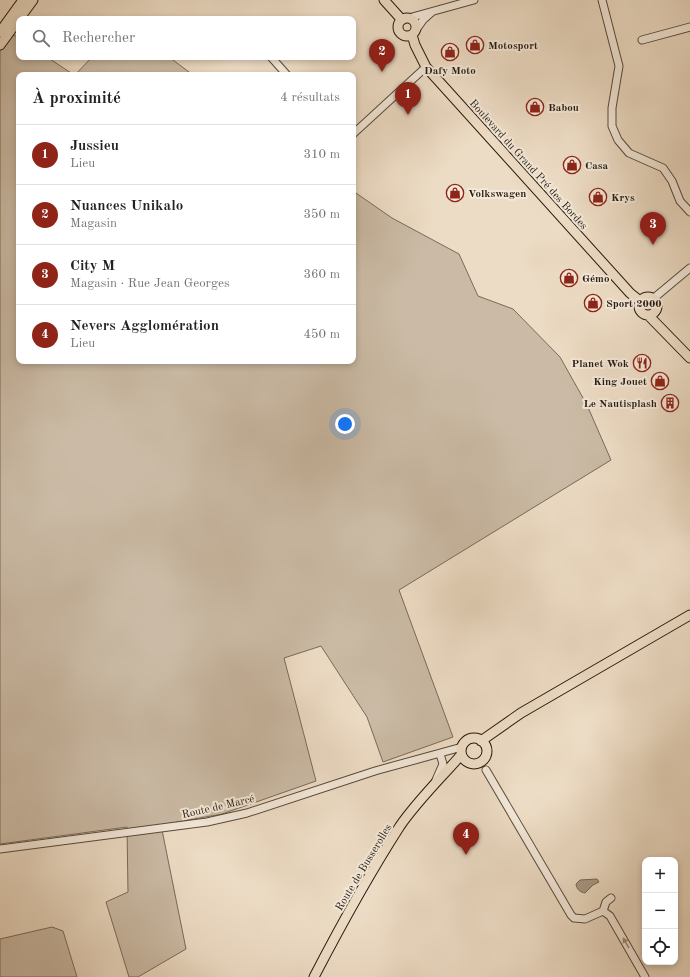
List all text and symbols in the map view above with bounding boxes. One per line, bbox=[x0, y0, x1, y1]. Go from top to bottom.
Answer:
search box bbox=[16, 16, 356, 60]
icon: search bbox=[30, 27, 52, 49]
text: Rechercher bbox=[62, 31, 135, 46]
shop icon: Motosport bbox=[465, 35, 485, 55]
pin: 2 bbox=[369, 39, 395, 72]
place label: Motosport bbox=[488, 41, 538, 52]
shop icon: Dafy Moto bbox=[440, 42, 460, 62]
place label: Dafy Moto bbox=[424, 66, 476, 77]
pin: 1 bbox=[395, 82, 421, 115]
text: À proximité bbox=[32, 90, 121, 107]
text: 4 résultats bbox=[280, 91, 340, 104]
shop icon: Babou bbox=[525, 97, 545, 117]
street label: Boulevard du Grand Pré des Bordes bbox=[467, 98, 589, 232]
place label: Babou bbox=[548, 103, 579, 114]
text: Jussieu bbox=[70, 139, 119, 154]
text: 1 bbox=[41, 148, 49, 161]
text: 310 m bbox=[303, 148, 340, 161]
shop icon: Casa bbox=[562, 155, 582, 175]
text: Lieu bbox=[70, 157, 95, 170]
place label: Casa bbox=[585, 161, 609, 172]
shop icon: Volkswagen bbox=[445, 183, 465, 203]
shop icon: Krys bbox=[588, 187, 608, 207]
place label: Volkswagen bbox=[468, 189, 526, 200]
place label: Krys bbox=[611, 193, 635, 204]
text: Nuances Unikalo bbox=[70, 199, 183, 214]
text: 2 bbox=[41, 208, 49, 221]
text: 350 m bbox=[303, 208, 340, 221]
pin: 3 bbox=[640, 212, 666, 245]
text: Magasin bbox=[70, 217, 117, 230]
text: City M bbox=[70, 259, 115, 274]
text: 3 bbox=[41, 268, 49, 281]
text: 360 m bbox=[303, 268, 340, 281]
shop icon: Gémo bbox=[559, 268, 579, 288]
place label: Gémo bbox=[582, 274, 610, 285]
text: Magasin · Rue Jean Georges bbox=[70, 277, 230, 290]
shop icon: Sport 2000 bbox=[583, 293, 603, 313]
place label: Sport 2000 bbox=[606, 299, 662, 310]
text: Nevers Agglomération bbox=[70, 319, 219, 334]
text: 4 bbox=[41, 328, 49, 341]
text: 450 m bbox=[303, 328, 340, 341]
text: Lieu bbox=[70, 337, 95, 350]
restaurant icon: Planet Wok bbox=[632, 353, 652, 373]
place label: Planet Wok bbox=[571, 359, 629, 370]
shop icon: King Jouet bbox=[650, 371, 670, 391]
place label: King Jouet bbox=[593, 377, 647, 388]
building icon: Le Nautisplash bbox=[660, 393, 680, 413]
place label: Le Nautisplash bbox=[583, 399, 657, 410]
your location bbox=[335, 414, 355, 434]
street label: Route de Marcé bbox=[181, 794, 256, 821]
street label: Route de Busserolles bbox=[334, 822, 395, 913]
pin: 4 bbox=[453, 822, 479, 855]
map controls bbox=[642, 857, 678, 965]
button: + bbox=[642, 857, 678, 893]
button: − bbox=[642, 893, 678, 929]
button: locate bbox=[642, 929, 678, 965]
one-way arrow bbox=[622, 937, 629, 949]

